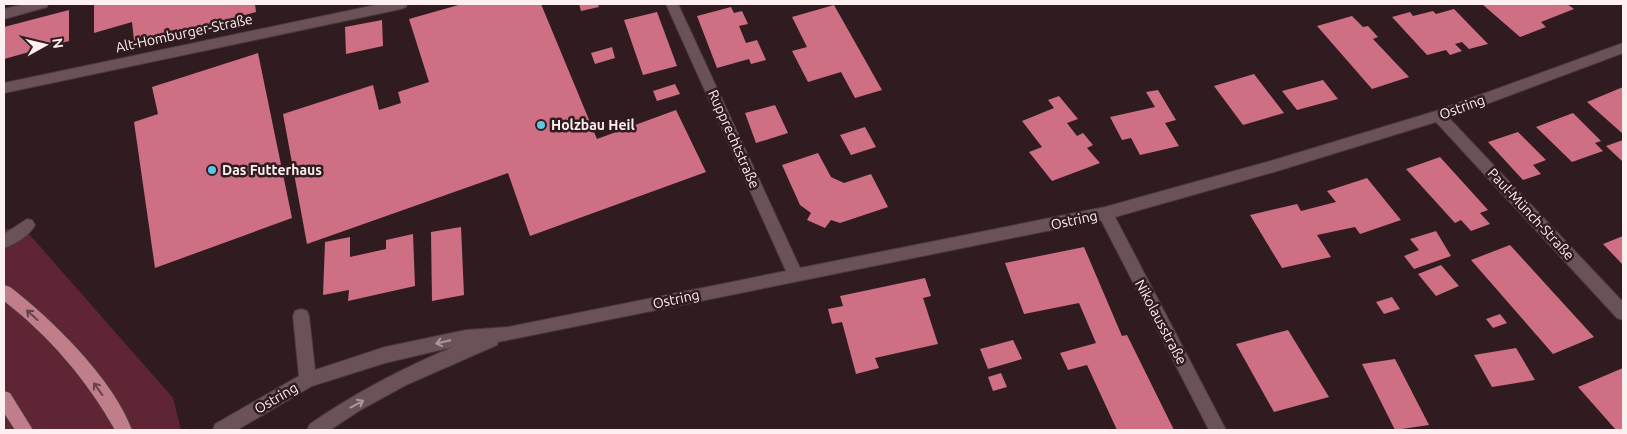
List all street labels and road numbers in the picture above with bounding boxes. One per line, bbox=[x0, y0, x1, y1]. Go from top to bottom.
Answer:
street label: Alt-Homburger-Straße bbox=[114, 11, 254, 55]
street label: Rupprechtstraße bbox=[705, 87, 763, 191]
street label: Ostring bbox=[1437, 91, 1487, 123]
street label: Paul-Münch-Straße bbox=[1484, 165, 1578, 263]
street label: Ostring bbox=[1049, 207, 1099, 233]
street label: Nikolausstraße bbox=[1132, 277, 1190, 367]
street label: Ostring bbox=[651, 286, 701, 312]
street label: Ostring bbox=[252, 379, 300, 417]

